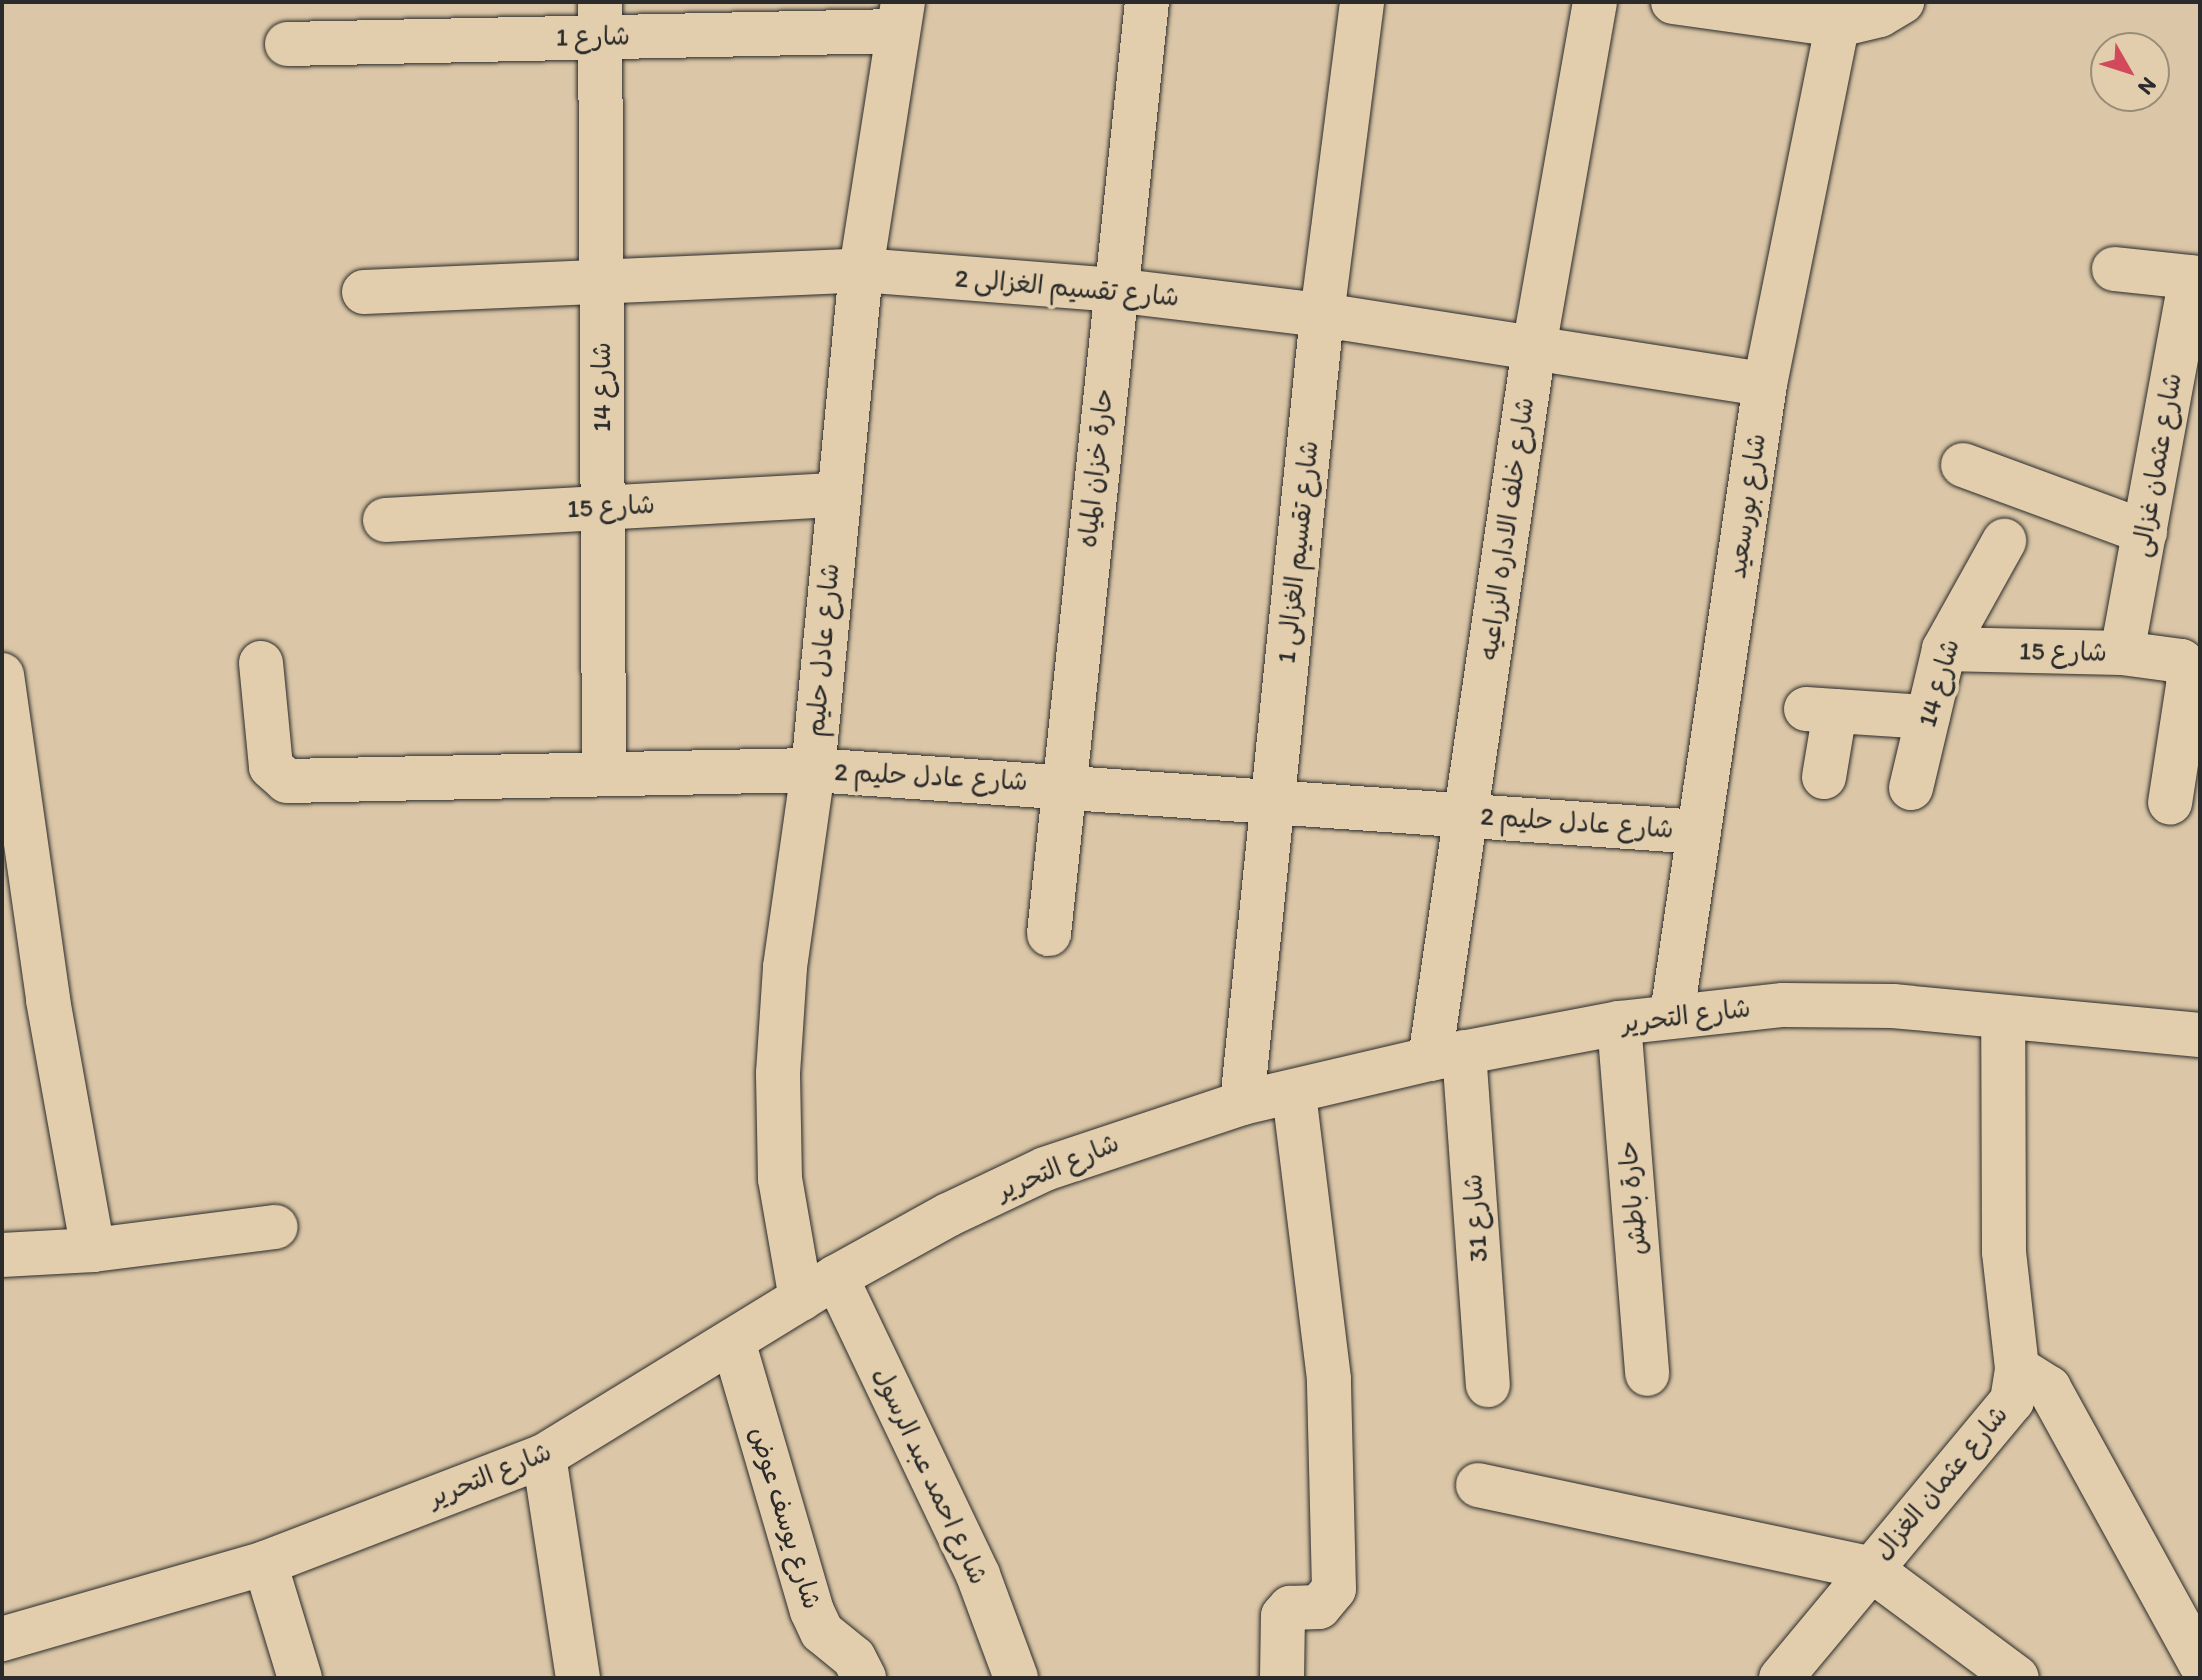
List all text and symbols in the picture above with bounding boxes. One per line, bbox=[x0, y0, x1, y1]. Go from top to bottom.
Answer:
street label: شارع 1 bbox=[556, 21, 630, 53]
north arrow bbox=[2090, 32, 2170, 112]
text: N bbox=[2132, 72, 2163, 100]
street label: شارع تقسيم الغزالى 2 bbox=[953, 263, 1181, 313]
street label: شارع 14 bbox=[586, 342, 618, 432]
street label: شارع عثمان غزالى bbox=[2125, 371, 2189, 559]
street label: حارة خزان المياه bbox=[1072, 387, 1120, 549]
street label: شارع خلف الاداره الزراعيه bbox=[1473, 395, 1541, 663]
street label: شارع بورسعيد bbox=[1721, 431, 1773, 581]
street label: شارع تقسيم الغزالى 1 bbox=[1271, 439, 1325, 665]
street label: شارع 15 bbox=[566, 489, 656, 525]
street label: شارع عادل حليم bbox=[800, 562, 846, 738]
street label: شارع 14 bbox=[1912, 636, 1966, 730]
street label: شارع 15 bbox=[2019, 636, 2107, 668]
street label: شارع عادل حليم 2 bbox=[833, 756, 1029, 798]
street label: شارع عادل حليم 2 bbox=[1479, 801, 1675, 845]
street label: شارع التحرير bbox=[1620, 993, 1752, 1039]
street label: شارع التحرير bbox=[992, 1127, 1124, 1207]
street label: حارة باطش bbox=[1612, 1139, 1654, 1257]
street label: شارع 31 bbox=[1457, 1173, 1495, 1263]
street label: شارع احمد عبد الرسول bbox=[866, 1363, 994, 1589]
street label: شارع عثمان الغزال bbox=[1867, 1399, 2015, 1567]
street label: شارع يوسف عوض bbox=[742, 1423, 828, 1613]
street label: شارع التحرير bbox=[424, 1436, 556, 1514]

